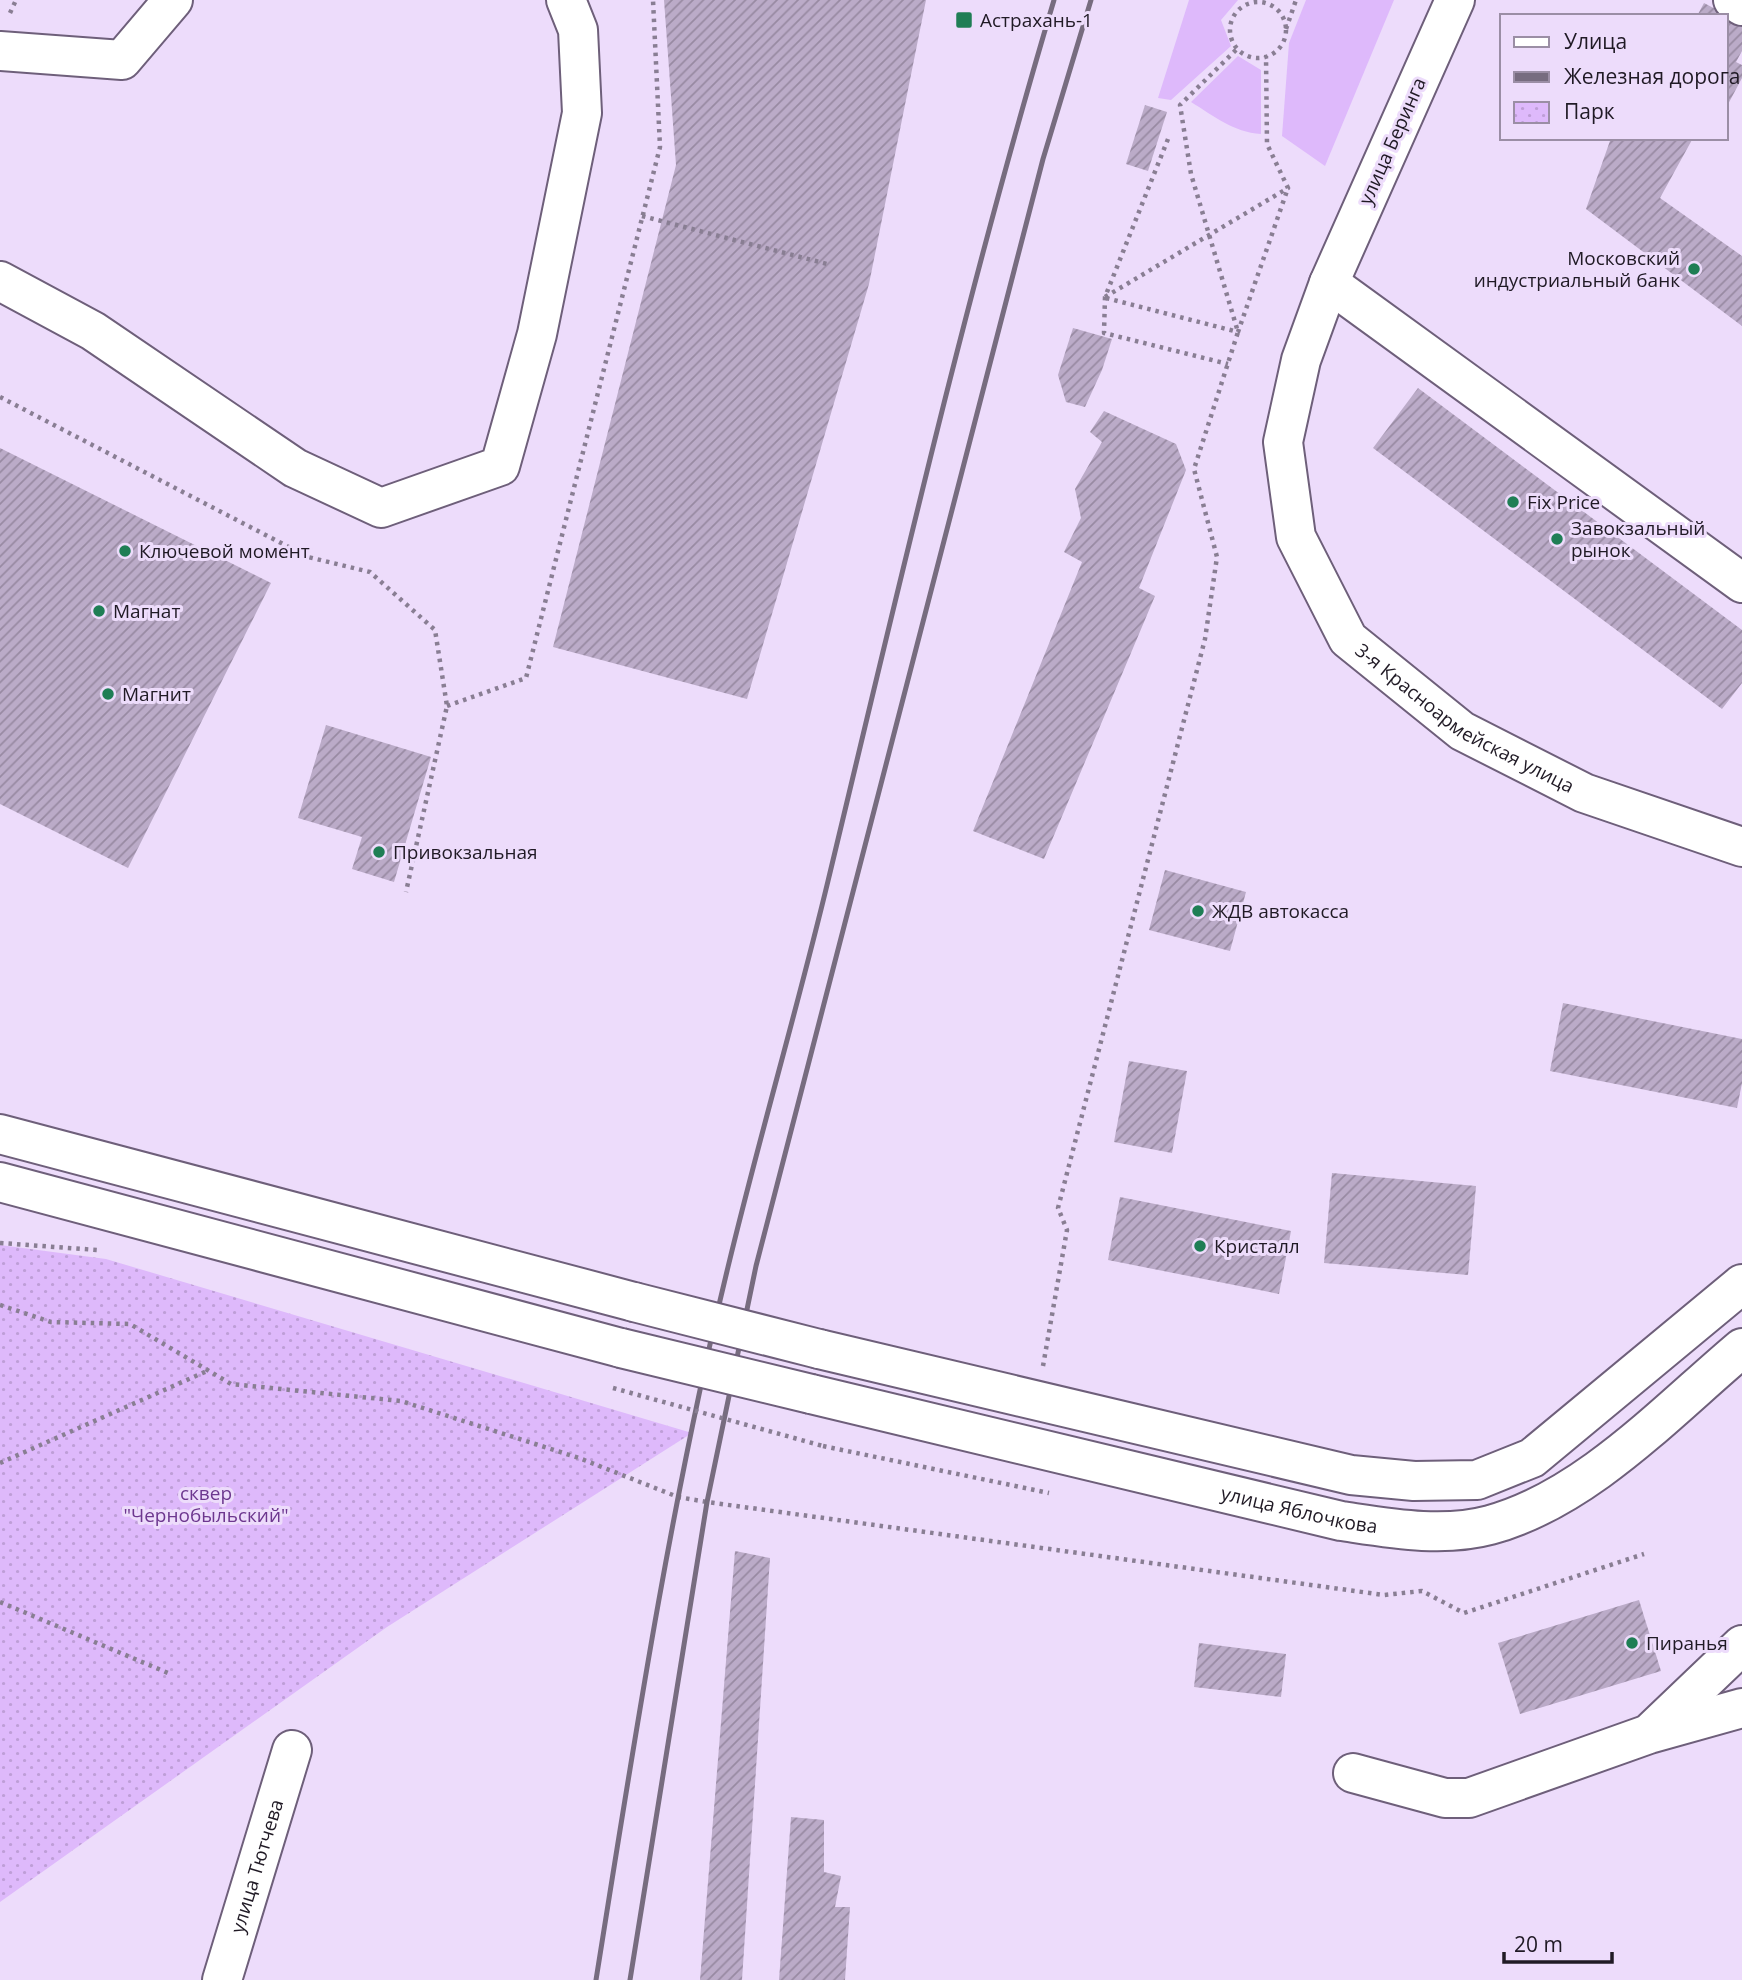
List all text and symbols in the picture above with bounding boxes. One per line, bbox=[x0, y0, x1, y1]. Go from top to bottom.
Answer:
place label: Астрахань-1 bbox=[980, 7, 1093, 33]
marker: Астрахань-1 bbox=[954, 10, 974, 30]
legend bbox=[1500, 14, 1728, 140]
text: Улица bbox=[1564, 27, 1627, 55]
text: Железная дорога bbox=[1564, 62, 1740, 90]
street label: улица Беринга bbox=[1352, 73, 1432, 209]
text: Парк bbox=[1564, 97, 1615, 125]
place label: Московский индустриальный банк bbox=[1474, 245, 1680, 293]
marker: Московский индустриальный банк bbox=[1686, 261, 1702, 277]
place label: Fix Price bbox=[1527, 489, 1600, 515]
marker: Fix Price bbox=[1505, 494, 1521, 510]
place label: Завокзальный рынок bbox=[1571, 515, 1705, 563]
marker: Завокзальный рынок bbox=[1549, 531, 1565, 547]
place label: Ключевой момент bbox=[139, 538, 310, 564]
marker: Ключевой момент bbox=[117, 543, 133, 559]
place label: Магнат bbox=[113, 598, 180, 624]
marker: Магнат bbox=[91, 603, 107, 619]
street label: 3-я Красноармейская улица bbox=[1350, 637, 1579, 799]
place label: Магнит bbox=[122, 681, 191, 707]
marker: Магнит bbox=[100, 686, 116, 702]
place label: Привокзальная bbox=[393, 839, 538, 865]
marker: Привокзальная bbox=[371, 844, 387, 860]
place label: ЖДВ автокасса bbox=[1212, 898, 1349, 924]
marker: ЖДВ автокасса bbox=[1190, 903, 1206, 919]
place label: Кристалл bbox=[1214, 1233, 1300, 1259]
marker: Кристалл bbox=[1192, 1238, 1208, 1254]
park label: сквер "Чернобыльский" bbox=[123, 1480, 289, 1528]
street label: улица Яблочкова bbox=[1218, 1480, 1379, 1539]
place label: Пиранья bbox=[1646, 1630, 1728, 1656]
marker: Пиранья bbox=[1624, 1635, 1640, 1651]
street label: улица Тютчева bbox=[224, 1796, 289, 1936]
scale bar bbox=[1504, 1920, 1612, 1964]
text: 20 m bbox=[1514, 1930, 1563, 1958]

